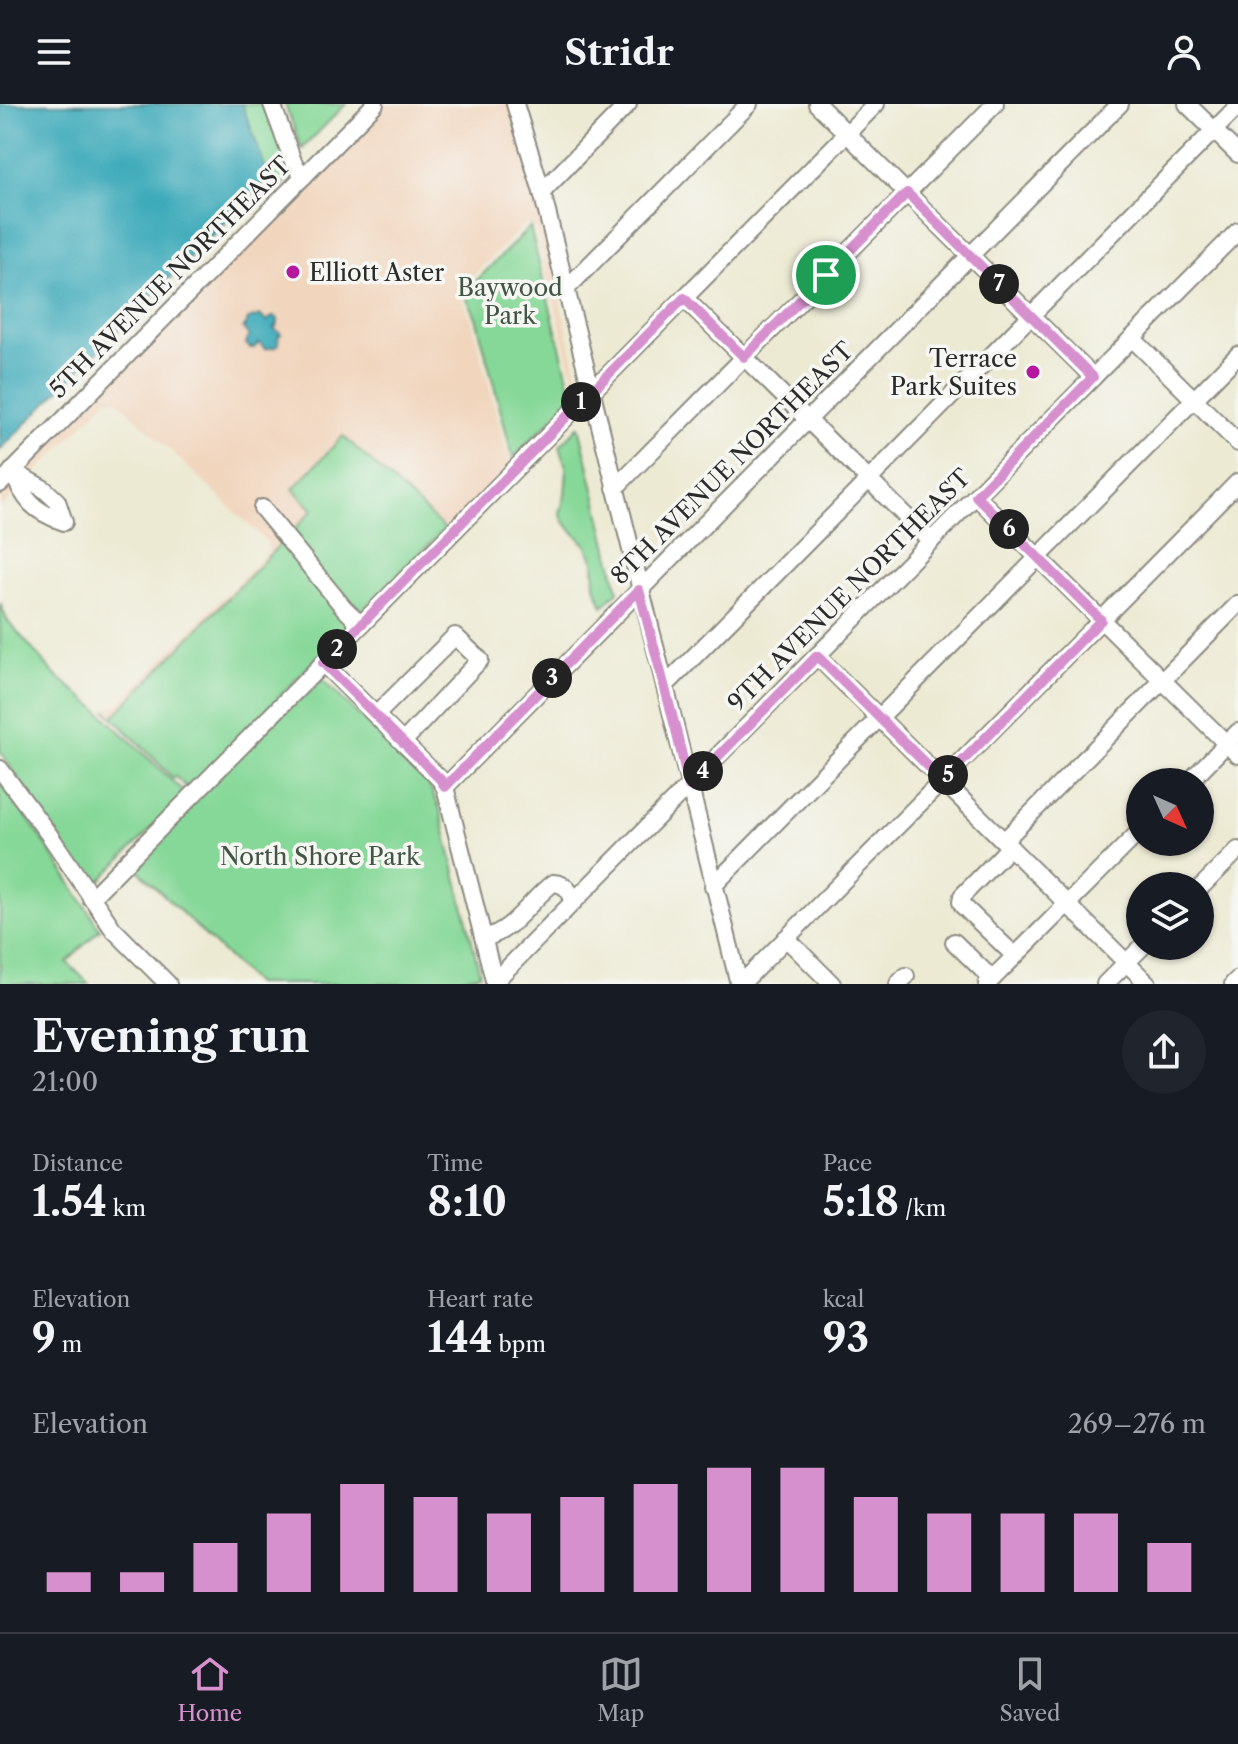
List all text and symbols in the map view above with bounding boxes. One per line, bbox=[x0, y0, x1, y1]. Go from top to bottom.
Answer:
icon: menu bbox=[32, 30, 76, 74]
text: Stridr bbox=[564, 30, 674, 74]
icon: person bbox=[1162, 30, 1206, 74]
street label: 5TH AVENUE NORTHEAST bbox=[43, 150, 297, 404]
pin bbox=[792, 241, 860, 309]
icon: arrive bbox=[804, 253, 848, 297]
place label: Elliott Aster bbox=[309, 258, 444, 287]
marker: Elliott Aster bbox=[284, 263, 302, 281]
pin: 7 bbox=[979, 264, 1019, 304]
text: 7 bbox=[993, 270, 1005, 297]
park label: Baywood Park bbox=[457, 273, 563, 330]
street label: 8TH AVENUE NORTHEAST bbox=[605, 336, 859, 590]
place label: Terrace Park Suites bbox=[890, 344, 1017, 401]
marker: Terrace Park Suites bbox=[1024, 363, 1042, 381]
pin: 1 bbox=[561, 382, 601, 422]
text: 1 bbox=[576, 388, 586, 415]
street label: 9TH AVENUE NORTHEAST bbox=[722, 463, 976, 717]
pin: 6 bbox=[989, 509, 1029, 549]
text: 6 bbox=[1002, 515, 1016, 542]
pin: 2 bbox=[317, 629, 357, 669]
text: 2 bbox=[331, 635, 344, 662]
pin: 3 bbox=[532, 658, 572, 698]
text: 3 bbox=[546, 664, 558, 691]
pin: 4 bbox=[683, 751, 723, 791]
pin: 5 bbox=[928, 755, 968, 795]
text: 4 bbox=[696, 757, 710, 784]
text: 5 bbox=[942, 761, 954, 788]
north arrow bbox=[1126, 768, 1214, 856]
map controls bbox=[1126, 768, 1214, 960]
park label: North Shore Park bbox=[220, 842, 421, 871]
button: layers bbox=[1126, 872, 1214, 960]
text: Evening run bbox=[32, 1009, 309, 1063]
button: share bbox=[1122, 1010, 1206, 1094]
text: 21:00 bbox=[32, 1066, 98, 1098]
text: Distance bbox=[32, 1150, 123, 1177]
text: Time bbox=[427, 1150, 483, 1177]
text: Pace bbox=[823, 1150, 872, 1177]
text: 1.54 bbox=[32, 1177, 107, 1226]
text: 8:10 bbox=[427, 1177, 507, 1226]
text: 5:18 bbox=[823, 1177, 899, 1226]
text: km bbox=[107, 1195, 146, 1222]
text: /km bbox=[899, 1195, 946, 1222]
text: Elevation bbox=[32, 1286, 130, 1313]
text: Heart rate bbox=[427, 1286, 533, 1313]
text: kcal bbox=[823, 1286, 864, 1313]
text: 9 bbox=[32, 1313, 56, 1362]
text: 144 bbox=[427, 1313, 493, 1362]
text: 93 bbox=[823, 1313, 869, 1362]
text: m bbox=[56, 1331, 82, 1358]
text: bpm bbox=[493, 1331, 546, 1358]
text: Elevation bbox=[32, 1408, 148, 1440]
text: 269–276 m bbox=[1068, 1408, 1206, 1440]
tab: Home bbox=[178, 1652, 242, 1727]
tab: Map bbox=[597, 1652, 644, 1727]
tab: Saved bbox=[999, 1652, 1060, 1727]

